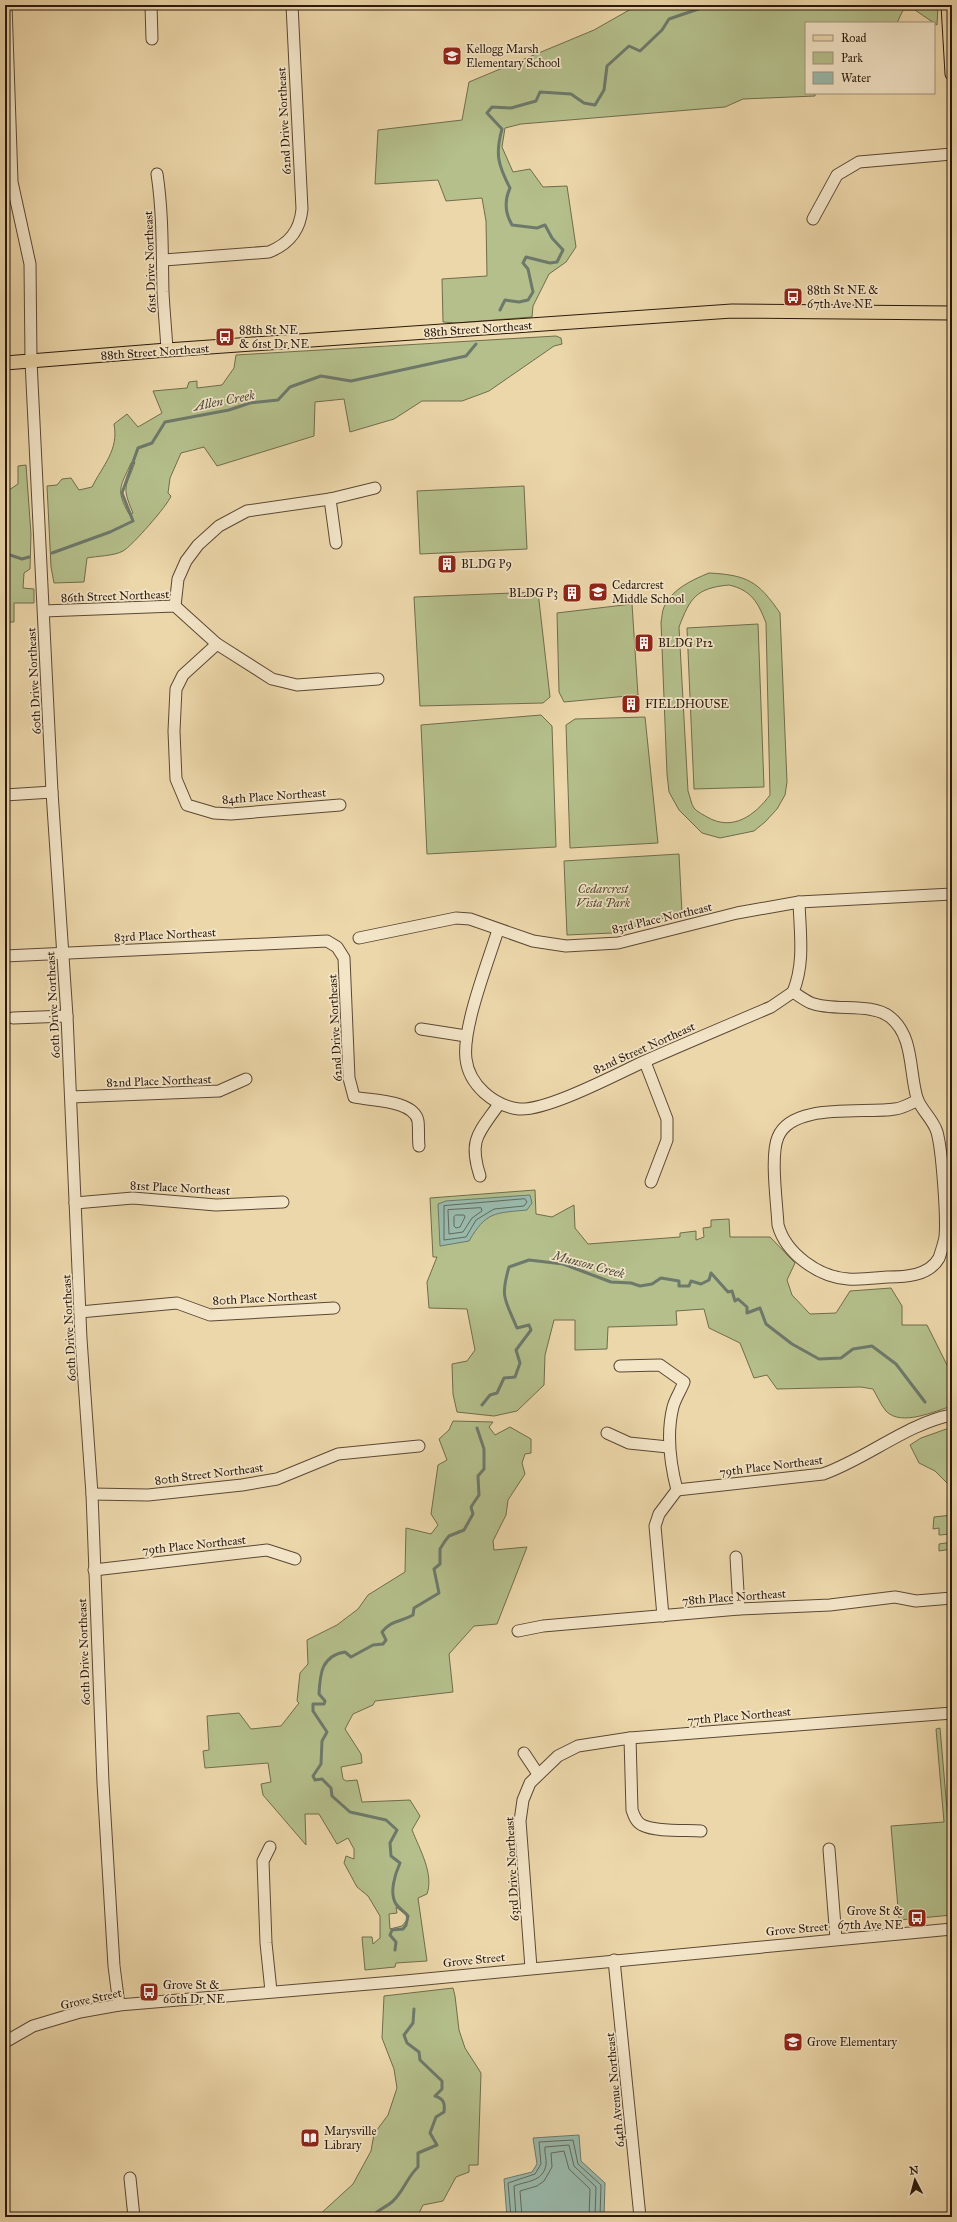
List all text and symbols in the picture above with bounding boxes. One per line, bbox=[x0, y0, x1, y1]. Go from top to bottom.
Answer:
legend bbox=[805, 22, 935, 94]
text: Road bbox=[841, 31, 867, 45]
place label: Kellogg Marsh Elementary School bbox=[466, 42, 561, 70]
school or university icon: Kellogg Marsh Elementary School bbox=[441, 45, 463, 67]
text: Park bbox=[841, 51, 863, 65]
street label: 62nd Drive Northeast bbox=[274, 66, 294, 175]
text: Water bbox=[841, 71, 871, 85]
street label: 61st Drive Northeast bbox=[141, 210, 159, 313]
place label: 88th St NE & 67th Ave NE bbox=[807, 283, 879, 311]
bus stop icon: 88th St NE & 67th Ave NE bbox=[782, 286, 804, 308]
street label: 88th Street Northeast bbox=[423, 318, 534, 340]
place label: 88th St NE & 61st Dr NE bbox=[239, 323, 310, 351]
bus stop icon: 88th St NE & 61st Dr NE bbox=[214, 326, 236, 348]
street label: 88th Street Northeast bbox=[100, 341, 211, 363]
water label: Allen Creek bbox=[190, 387, 256, 415]
building icon: BLDG P9 bbox=[436, 553, 458, 575]
place label: BLDG P9 bbox=[461, 557, 512, 571]
place label: Cedarcrest Middle School bbox=[612, 578, 685, 606]
school or university icon: Cedarcrest Middle School bbox=[587, 581, 609, 603]
building icon: BLDG P3 bbox=[561, 582, 583, 604]
place label: BLDG P3 bbox=[509, 586, 558, 600]
street label: 86th Street Northeast bbox=[60, 587, 170, 605]
street label: 60th Drive Northeast bbox=[24, 626, 44, 735]
building icon: BLDG P12 bbox=[633, 632, 655, 654]
place label: BLDG P12 bbox=[658, 636, 713, 650]
building icon: FIELDHOUSE bbox=[620, 693, 642, 715]
place label: FIELDHOUSE bbox=[645, 697, 729, 711]
street label: 84th Place Northeast bbox=[221, 785, 327, 807]
park label: Cedarcrest Vista Park bbox=[576, 882, 631, 910]
street label: 83rd Place Northeast bbox=[611, 900, 714, 936]
street label: 83rd Place Northeast bbox=[114, 925, 217, 945]
street label: 60th Drive Northeast bbox=[43, 950, 63, 1059]
street label: 62nd Drive Northeast bbox=[325, 973, 345, 1082]
street label: 82nd Street Northeast bbox=[591, 1019, 698, 1077]
street label: 82nd Place Northeast bbox=[106, 1072, 213, 1090]
street label: 81st Place Northeast bbox=[130, 1178, 231, 1198]
water label: Munson Creek bbox=[549, 1247, 627, 1282]
street label: 60th Drive Northeast bbox=[59, 1273, 79, 1382]
street label: 80th Place Northeast bbox=[212, 1288, 318, 1308]
street label: 79th Place Northeast bbox=[718, 1453, 824, 1479]
street label: 80th Street Northeast bbox=[154, 1460, 265, 1488]
street label: 79th Place Northeast bbox=[141, 1533, 247, 1557]
street label: 78th Place Northeast bbox=[682, 1586, 787, 1608]
street label: 60th Drive Northeast bbox=[75, 1597, 93, 1706]
street label: 77th Place Northeast bbox=[686, 1704, 792, 1728]
street label: 63rd Drive Northeast bbox=[502, 1816, 522, 1922]
place label: Grove St & 67th Ave NE bbox=[837, 1904, 903, 1932]
bus stop icon: Grove St & 67th Ave NE bbox=[906, 1907, 928, 1929]
street label: Grove Street bbox=[765, 1919, 829, 1939]
street label: Grove Street bbox=[442, 1950, 506, 1970]
place label: Grove St & 60th Dr NE bbox=[163, 1978, 225, 2006]
bus stop icon: Grove St & 60th Dr NE bbox=[138, 1981, 160, 2003]
street label: Grove Street bbox=[59, 1986, 124, 2012]
street label: 64th Avenue Northeast bbox=[603, 2031, 627, 2148]
school or university icon: Grove Elementary bbox=[782, 2031, 804, 2053]
place label: Grove Elementary bbox=[807, 2035, 898, 2049]
place label: Marysville Library bbox=[324, 2124, 377, 2152]
library icon: Marysville Library bbox=[299, 2127, 321, 2149]
north arrow bbox=[895, 2160, 935, 2200]
text: N bbox=[909, 2164, 920, 2178]

